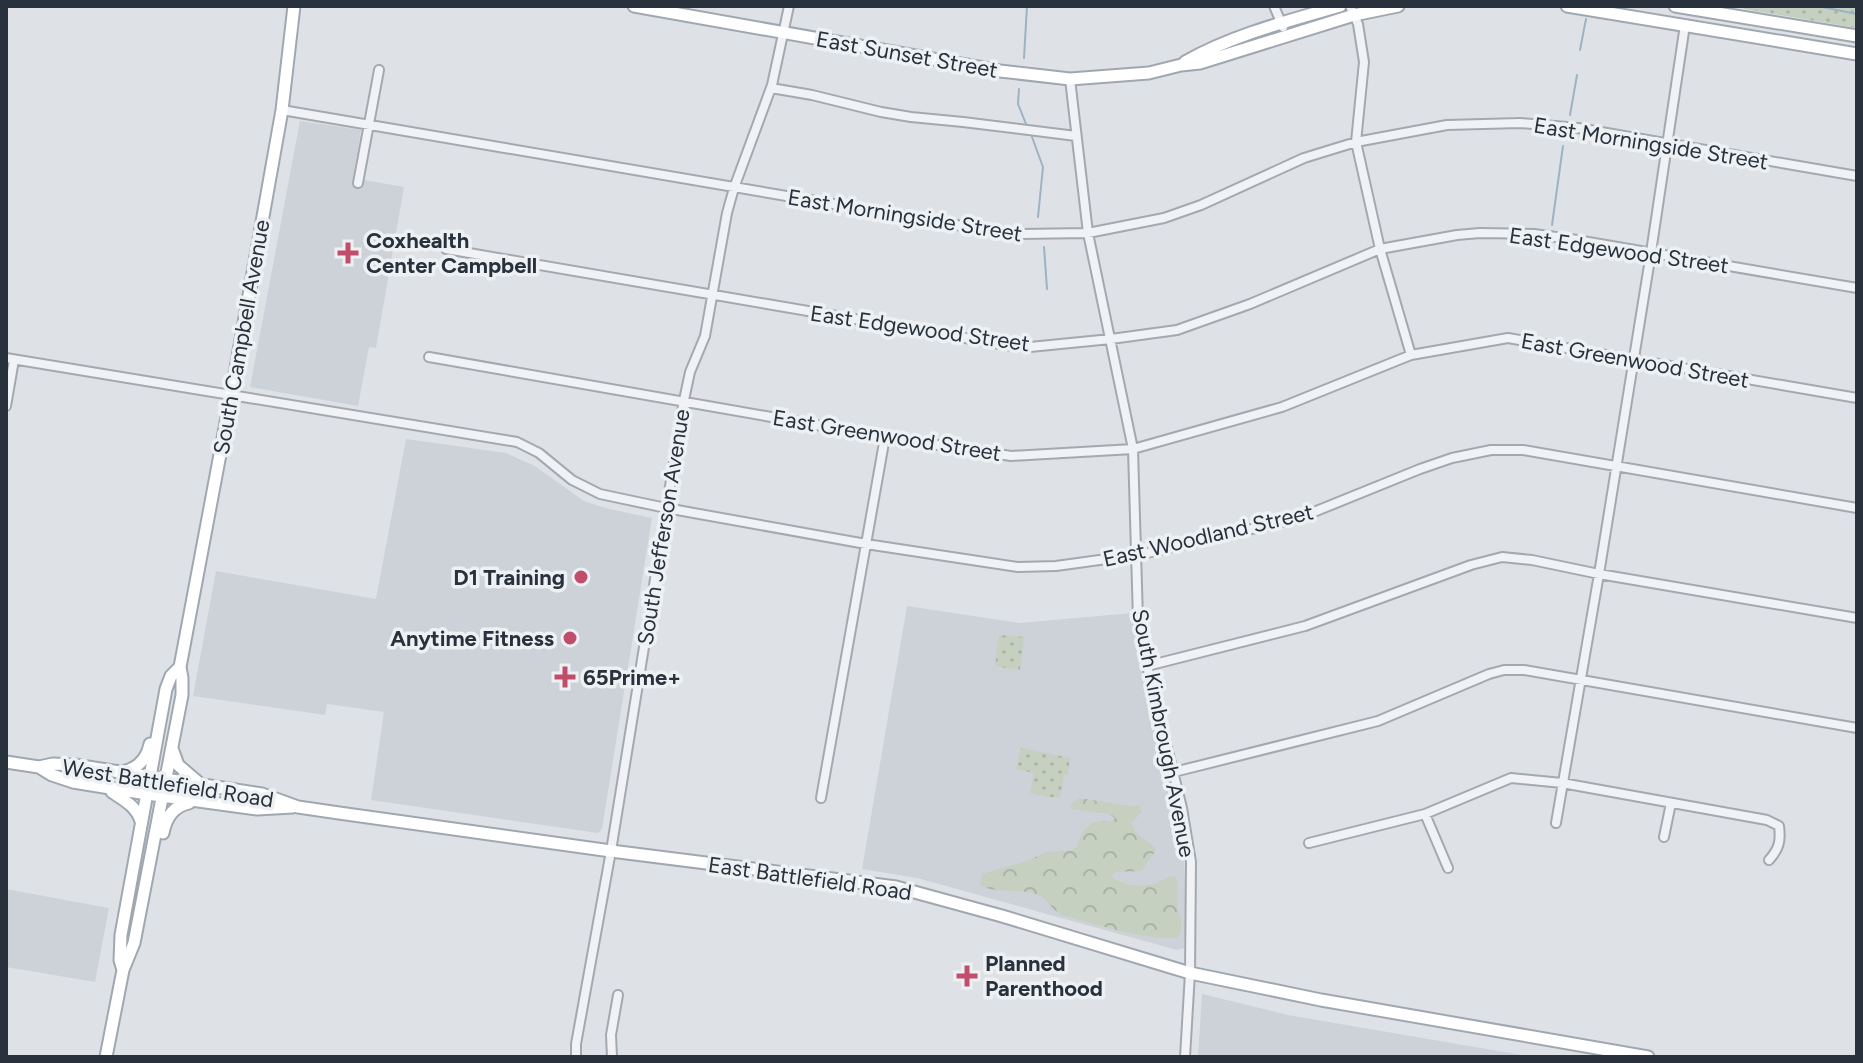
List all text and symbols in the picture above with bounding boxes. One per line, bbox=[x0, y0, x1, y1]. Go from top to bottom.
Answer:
street label: East Sunset Street bbox=[814, 25, 1000, 84]
street label: East Morningside Street bbox=[1532, 112, 1770, 175]
street label: East Morningside Street bbox=[786, 184, 1024, 247]
street label: South Campbell Avenue bbox=[208, 218, 275, 457]
street label: East Edgewood Street bbox=[1508, 222, 1730, 279]
place label: Coxhealth Center Campbell bbox=[366, 227, 537, 279]
marker: Coxhealth Center Campbell bbox=[337, 242, 359, 264]
street label: East Edgewood Street bbox=[809, 300, 1031, 357]
street label: East Greenwood Street bbox=[1519, 327, 1751, 394]
street label: East Greenwood Street bbox=[771, 404, 1003, 467]
street label: South Jefferson Avenue bbox=[631, 407, 695, 647]
street label: East Woodland Street bbox=[1100, 498, 1316, 573]
place label: D1 Training bbox=[453, 564, 565, 591]
marker: D1 Training bbox=[572, 568, 590, 586]
street label: South Kimbrough Avenue bbox=[1126, 607, 1201, 859]
place label: Anytime Fitness bbox=[390, 625, 554, 652]
marker: Anytime Fitness bbox=[561, 629, 579, 647]
place label: 65Prime+ bbox=[583, 664, 681, 691]
marker: 65Prime+ bbox=[554, 666, 576, 688]
street label: West Battlefield Road bbox=[60, 753, 275, 814]
street label: East Battlefield Road bbox=[706, 851, 914, 906]
place label: Planned Parenthood bbox=[985, 950, 1103, 1002]
marker: Planned Parenthood bbox=[956, 965, 978, 987]

